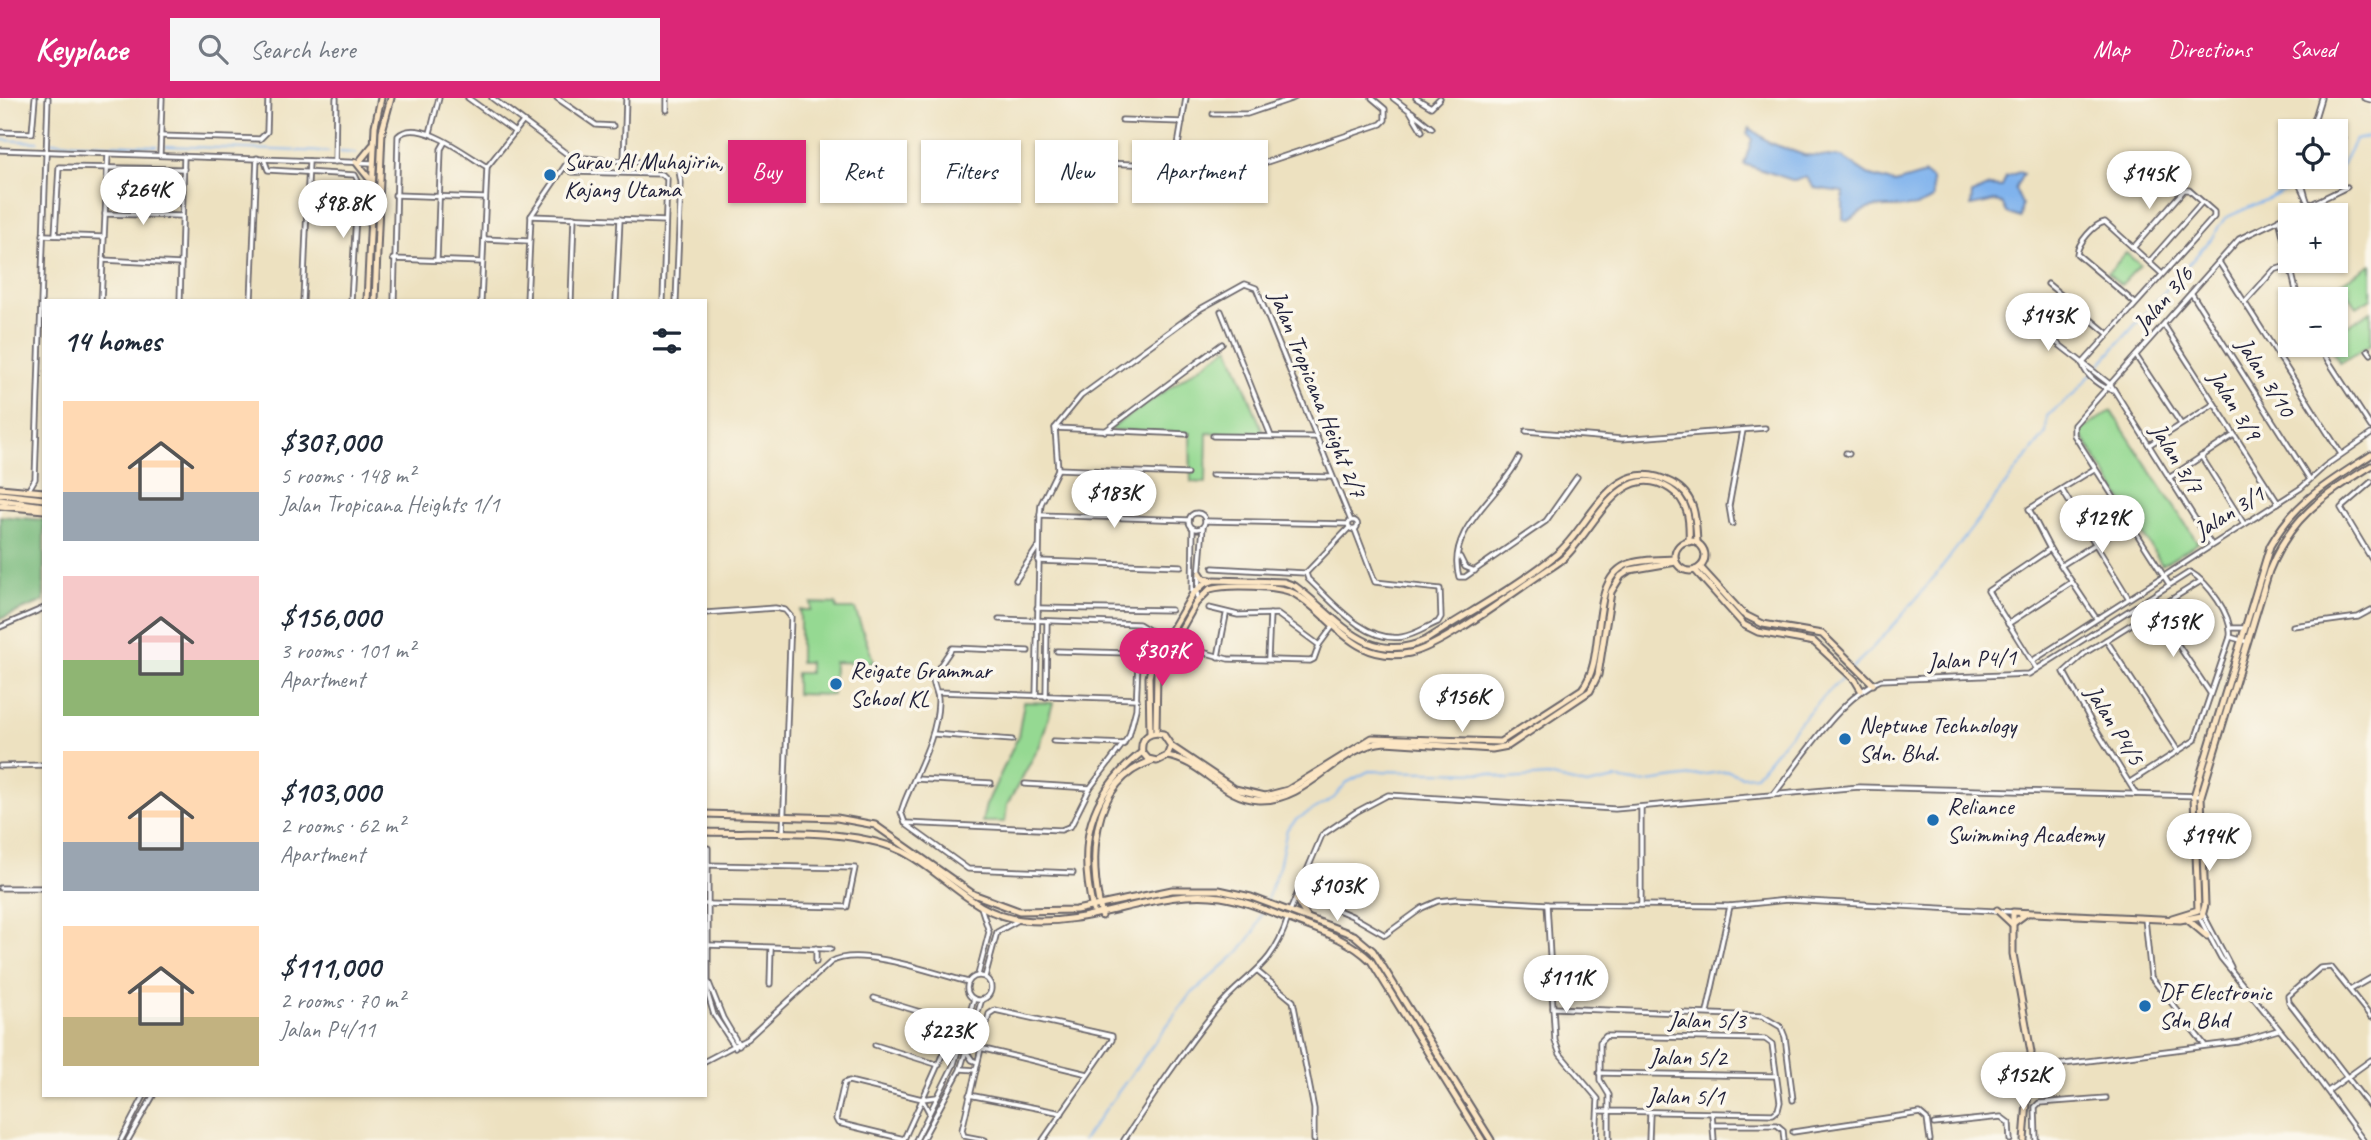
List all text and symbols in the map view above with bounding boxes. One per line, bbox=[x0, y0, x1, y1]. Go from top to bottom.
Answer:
search box bbox=[170, 18, 660, 81]
text: Keyplace bbox=[35, 28, 128, 70]
icon: search bbox=[194, 30, 232, 68]
text: Search here bbox=[250, 33, 356, 66]
text: Map bbox=[2093, 34, 2130, 64]
text: Directions bbox=[2168, 34, 2251, 64]
text: Saved bbox=[2289, 34, 2336, 64]
map controls bbox=[2278, 119, 2348, 357]
button: locate bbox=[2278, 119, 2348, 189]
chip: Buy bbox=[728, 140, 806, 203]
chip: Rent bbox=[820, 140, 907, 203]
chip: Filters bbox=[921, 140, 1021, 203]
chip: New bbox=[1035, 140, 1118, 203]
chip: Apartment bbox=[1132, 140, 1268, 203]
place label: Surau Al Muhajirin, Kajang Utama bbox=[564, 146, 723, 204]
pin: $145K bbox=[2100, 152, 2198, 211]
text: $145K bbox=[2123, 159, 2175, 188]
pin: $264K bbox=[94, 167, 192, 227]
marker: Surau Al Muhajirin, Kajang Utama bbox=[542, 167, 558, 183]
text: $264K bbox=[116, 175, 170, 204]
pin: $98.8K bbox=[286, 180, 400, 240]
text: $98.8K bbox=[314, 188, 372, 217]
button: + bbox=[2278, 203, 2348, 273]
street label: Jalan 3/6 bbox=[2126, 259, 2200, 339]
street label: Jalan Tropicana Height 2/7 bbox=[1262, 285, 1374, 503]
button: − bbox=[2278, 287, 2348, 357]
pin: $143K bbox=[1999, 294, 2097, 353]
text: $143K bbox=[2021, 301, 2075, 330]
text: 14 homes bbox=[63, 322, 161, 360]
icon: filters bbox=[648, 322, 686, 360]
street label: Jalan 3/10 bbox=[2229, 331, 2303, 424]
street label: Jalan 3/9 bbox=[2201, 363, 2269, 448]
street label: Jalan 3/7 bbox=[2143, 416, 2211, 500]
text: $307,000 bbox=[280, 423, 380, 461]
icon: home bbox=[119, 429, 203, 513]
text: 5 rooms · 148 m² bbox=[280, 461, 415, 490]
pin: $183K bbox=[1065, 470, 1163, 530]
text: $183K bbox=[1087, 478, 1141, 507]
street label: Jalan 3/1 bbox=[2187, 478, 2271, 546]
text: Jalan Tropicana Heights 1/1 bbox=[280, 490, 500, 519]
pin: $129K bbox=[2053, 496, 2151, 555]
text: $129K bbox=[2076, 503, 2128, 532]
text: $156,000 bbox=[280, 598, 381, 636]
pin: $159K bbox=[2124, 600, 2222, 659]
icon: home bbox=[119, 604, 203, 688]
text: $159K bbox=[2147, 607, 2199, 636]
pin: $307K bbox=[1113, 628, 1211, 688]
text: 3 rooms · 101 m² bbox=[280, 636, 415, 665]
text: $307K bbox=[1136, 636, 1189, 665]
street label: Jalan P4/1 bbox=[1926, 642, 2018, 676]
place label: Reigate Grammar School KL bbox=[850, 655, 994, 713]
text: Apartment bbox=[280, 665, 365, 694]
pin: $156K bbox=[1413, 674, 1511, 734]
marker: Reigate Grammar School KL bbox=[828, 676, 844, 692]
street label: Jalan P4/5 bbox=[2078, 679, 2152, 772]
text: $156K bbox=[1435, 682, 1489, 711]
place label: Neptune Technology Sdn. Bhd. bbox=[1859, 710, 2018, 768]
marker: Neptune Technology Sdn. Bhd. bbox=[1837, 731, 1853, 747]
text: $103,000 bbox=[280, 773, 380, 811]
icon: home bbox=[119, 779, 203, 863]
place label: Reliance Swimming Academy bbox=[1947, 791, 2106, 849]
text: 2 rooms · 62 m² bbox=[280, 811, 404, 840]
marker: Reliance Swimming Academy bbox=[1925, 812, 1941, 828]
pin: $194K bbox=[2160, 814, 2258, 873]
text: $194K bbox=[2183, 821, 2235, 850]
text: Apartment bbox=[280, 840, 365, 869]
pin: $103K bbox=[1288, 864, 1386, 923]
text: $103K bbox=[1310, 871, 1364, 900]
text: $111,000 bbox=[280, 948, 380, 986]
icon: home bbox=[119, 954, 203, 1038]
pin: $111K bbox=[1517, 956, 1615, 1015]
text: $111K bbox=[1539, 963, 1593, 992]
place label: DF Electronic Sdn Bhd bbox=[2159, 977, 2273, 1035]
text: 2 rooms · 70 m² bbox=[280, 986, 404, 1015]
marker: DF Electronic Sdn Bhd bbox=[2137, 998, 2153, 1014]
street label: Jalan 5/3 bbox=[1667, 1004, 1748, 1036]
pin: $223K bbox=[898, 1009, 996, 1068]
text: Jalan P4/11 bbox=[280, 1015, 375, 1044]
text: $223K bbox=[920, 1016, 974, 1045]
street label: Jalan 5/2 bbox=[1648, 1041, 1729, 1073]
pin: $152K bbox=[1974, 1052, 2072, 1112]
text: $152K bbox=[1997, 1060, 2049, 1089]
street label: Jalan 5/1 bbox=[1646, 1080, 1726, 1112]

